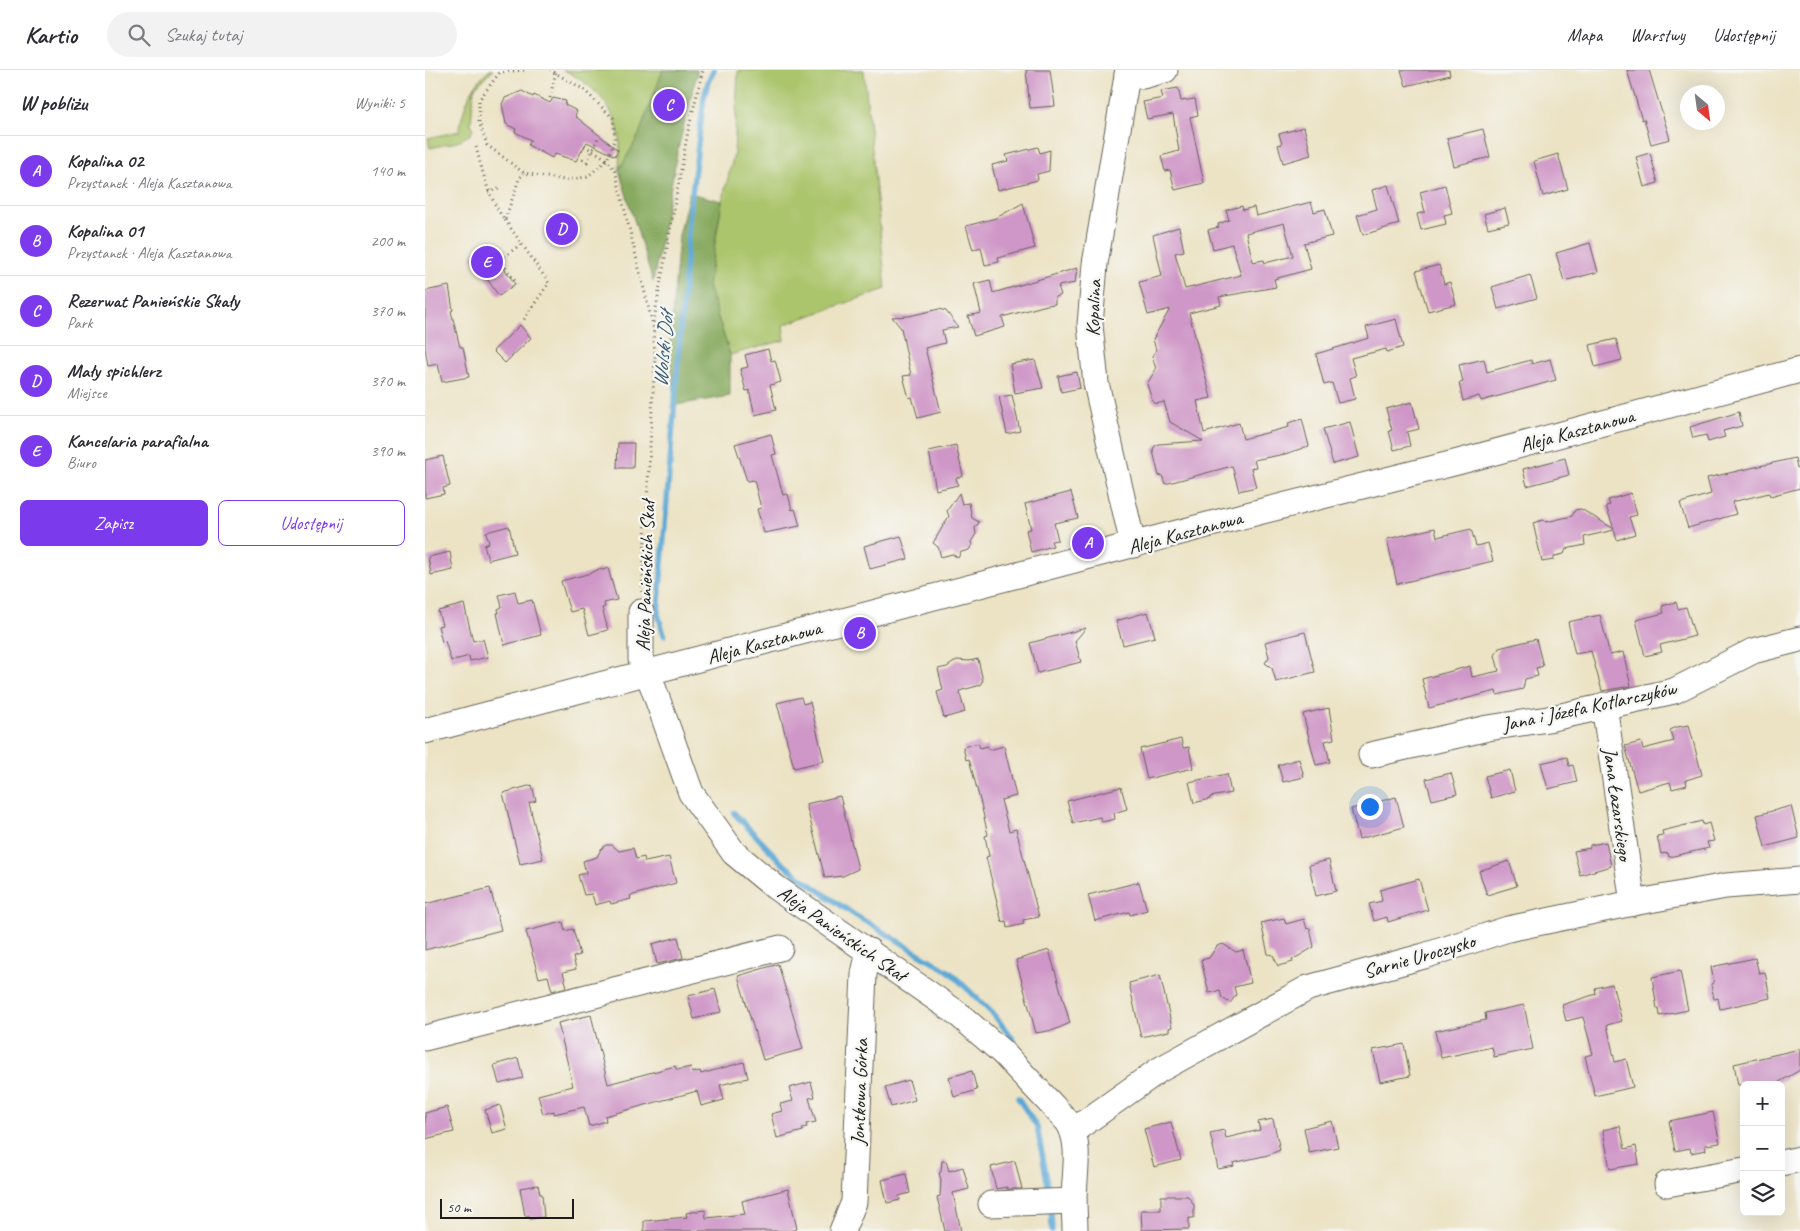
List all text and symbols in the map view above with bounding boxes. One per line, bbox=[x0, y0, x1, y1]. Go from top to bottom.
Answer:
search box bbox=[107, 12, 457, 57]
text: Kartio bbox=[25, 20, 77, 50]
icon: search bbox=[125, 21, 153, 49]
text: Szukaj tutaj bbox=[165, 23, 242, 47]
text: Mapa bbox=[1567, 24, 1602, 46]
text: Warstwy bbox=[1630, 24, 1685, 46]
text: Udostępnij bbox=[1713, 24, 1775, 46]
north arrow bbox=[1680, 85, 1725, 130]
pin: C bbox=[653, 86, 685, 124]
text: W pobliżu bbox=[20, 90, 87, 116]
text: Wyniki: 5 bbox=[354, 93, 405, 113]
text: Kopalina 02 bbox=[67, 149, 144, 173]
text: A bbox=[32, 161, 40, 181]
text: 140 m bbox=[371, 161, 405, 181]
text: Przystanek · Aleja Kasztanowa bbox=[67, 173, 231, 193]
pin: D bbox=[546, 210, 578, 248]
text: Kopalina 01 bbox=[67, 219, 144, 243]
text: B bbox=[32, 231, 40, 251]
text: 200 m bbox=[371, 231, 405, 251]
text: Przystanek · Aleja Kasztanowa bbox=[67, 243, 231, 263]
pin: E bbox=[471, 243, 503, 281]
street label: Kopalina bbox=[1080, 278, 1107, 337]
text: Rezerwat Panieńskie Skały bbox=[67, 289, 239, 313]
text: C bbox=[32, 301, 40, 321]
text: 370 m bbox=[371, 301, 405, 321]
water label: Wolski Dół bbox=[647, 306, 680, 388]
text: Park bbox=[67, 313, 92, 333]
text: Mały spichlerz bbox=[67, 359, 161, 383]
text: D bbox=[31, 371, 41, 391]
text: 370 m bbox=[371, 371, 405, 391]
text: Miejsce bbox=[67, 383, 107, 403]
street label: Aleja Kasztanowa bbox=[1517, 403, 1639, 458]
text: Kancelaria parafialna bbox=[67, 429, 208, 453]
text: E bbox=[32, 441, 40, 461]
text: 390 m bbox=[371, 441, 405, 461]
text: Biuro bbox=[67, 453, 96, 473]
street label: Aleja Panieńskich Skał bbox=[630, 497, 661, 652]
button: Zapisz bbox=[20, 500, 208, 546]
button: Udostępnij bbox=[218, 500, 405, 546]
street label: Aleja Kasztanowa bbox=[1125, 505, 1247, 560]
pin: A bbox=[1072, 524, 1104, 562]
pin: B bbox=[844, 614, 876, 652]
street label: Aleja Kasztanowa bbox=[704, 615, 826, 670]
street label: Jana i Józefa Kotlarczyków bbox=[1499, 675, 1680, 737]
street label: Jana Łazarskiego bbox=[1597, 745, 1638, 864]
your location bbox=[1357, 794, 1383, 820]
street label: Aleja Panieńskich Skał bbox=[773, 880, 913, 989]
street label: Sarnie Uroczysko bbox=[1360, 928, 1480, 984]
street label: Jontkowa Górka bbox=[845, 1037, 874, 1147]
map controls bbox=[1740, 1081, 1785, 1216]
button: + bbox=[1740, 1081, 1785, 1126]
button: − bbox=[1740, 1126, 1785, 1171]
button: layers bbox=[1740, 1171, 1785, 1216]
scale bar bbox=[440, 1196, 574, 1219]
text: 50 m bbox=[447, 1199, 471, 1216]

